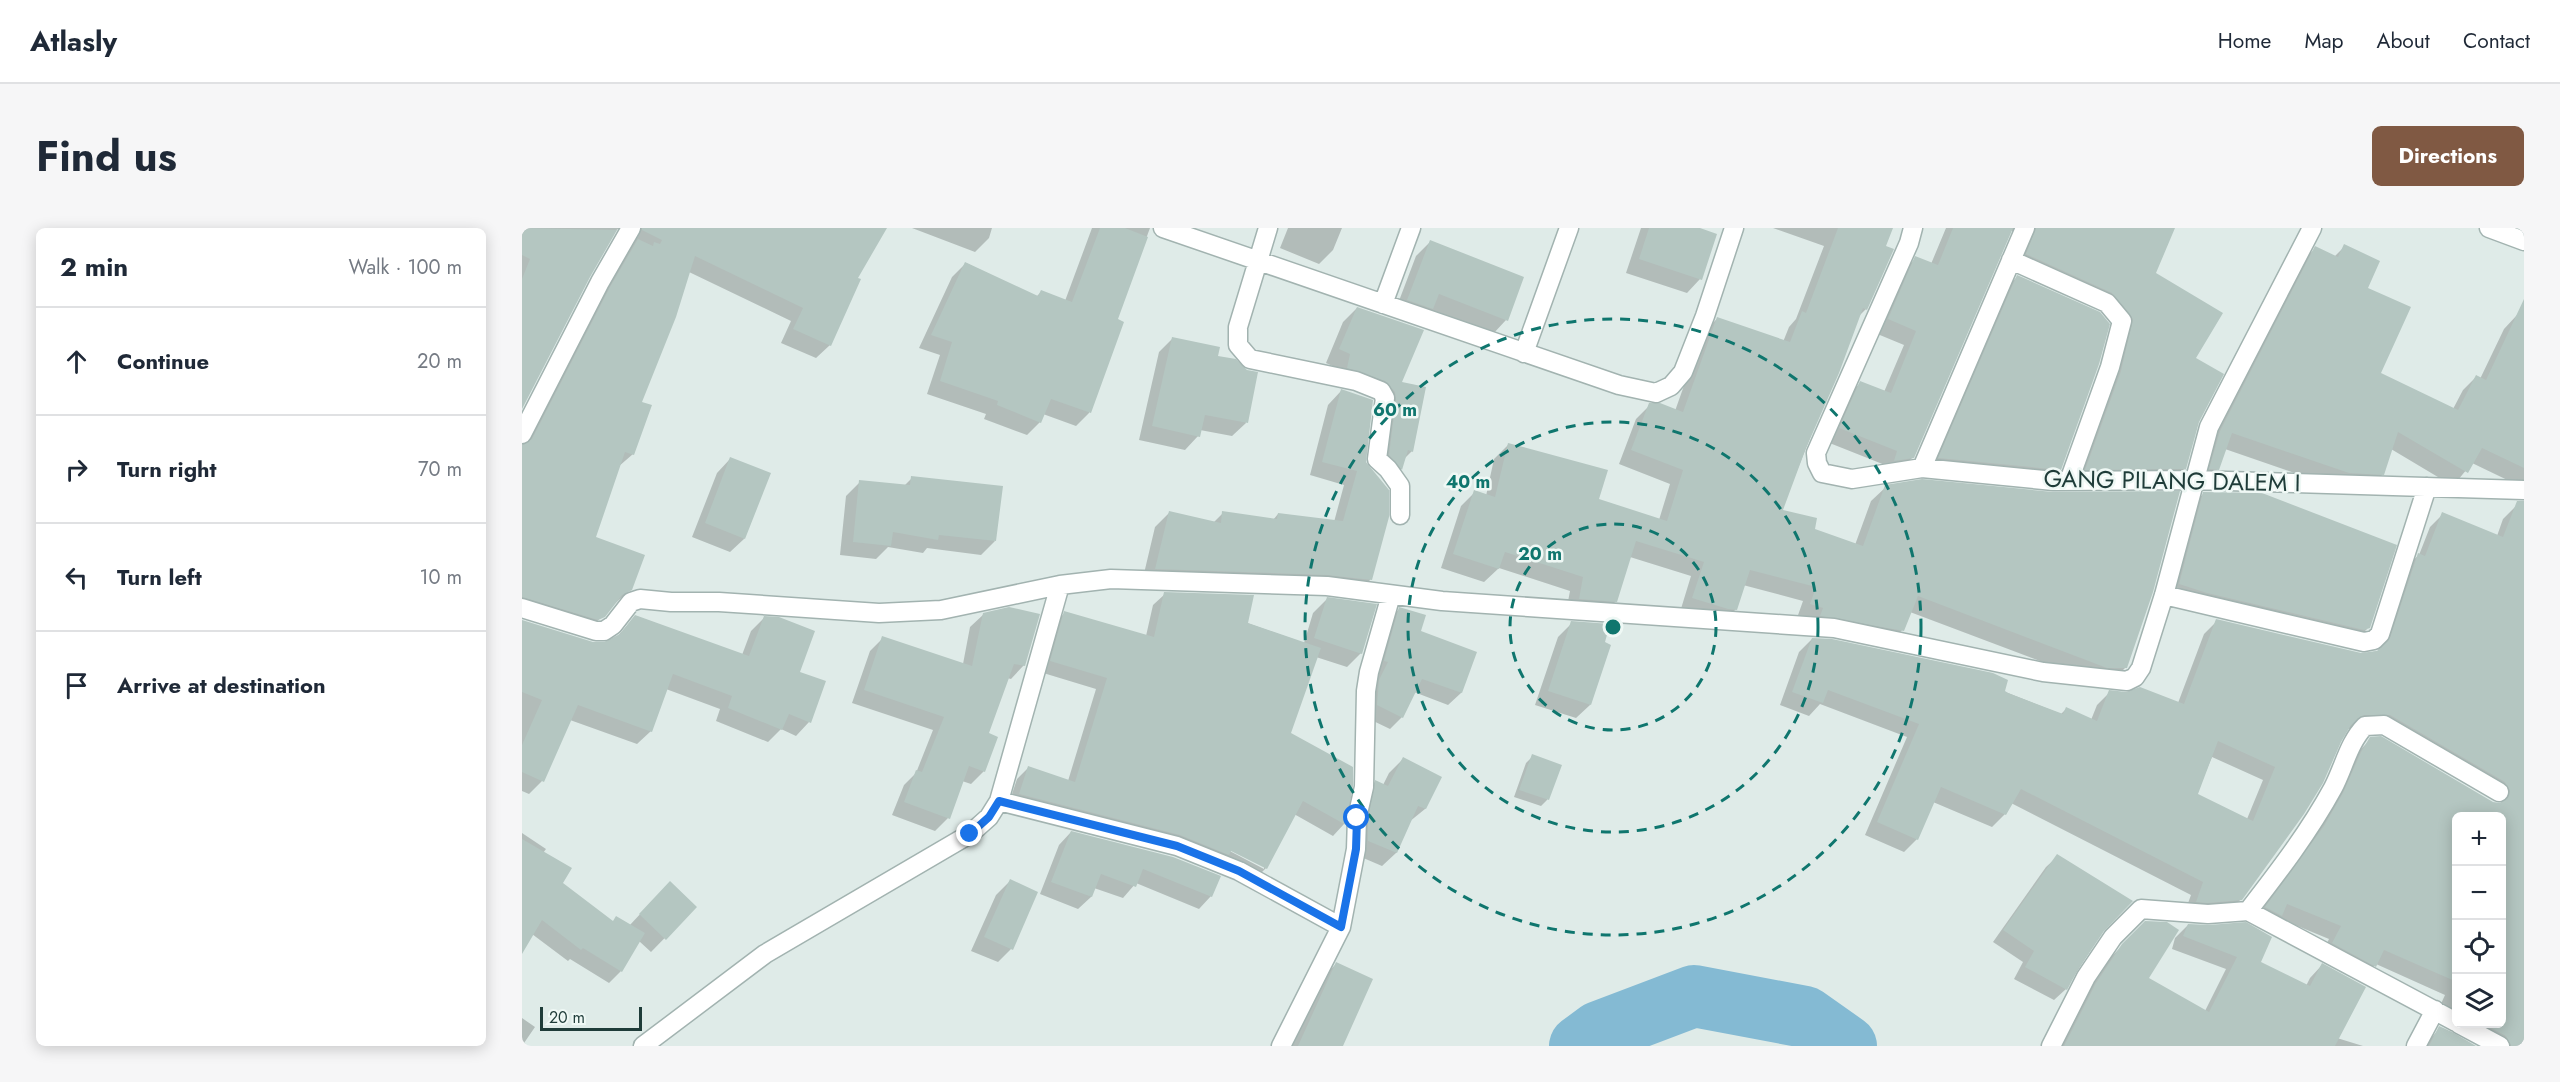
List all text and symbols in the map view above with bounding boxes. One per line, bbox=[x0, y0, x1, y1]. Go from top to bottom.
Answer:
text: Atlasly bbox=[30, 21, 117, 62]
text: Home bbox=[2218, 26, 2271, 56]
text: Map bbox=[2304, 26, 2344, 56]
text: About bbox=[2377, 26, 2430, 56]
text: Contact bbox=[2463, 26, 2530, 56]
text: Find us bbox=[36, 126, 177, 187]
button: Directions bbox=[2372, 126, 2524, 186]
text: 2 min bbox=[60, 248, 128, 286]
text: Walk · 100 m bbox=[349, 253, 462, 282]
icon: ahead bbox=[60, 345, 93, 378]
text: Continue bbox=[117, 345, 209, 377]
text: 20 m bbox=[417, 347, 462, 376]
text: 60 m bbox=[1373, 397, 1417, 423]
icon: right bbox=[60, 453, 93, 486]
text: Turn right bbox=[117, 453, 217, 485]
text: 70 m bbox=[418, 455, 462, 484]
street label: GANG PILANG DALEM I bbox=[2043, 461, 2301, 500]
text: 40 m bbox=[1446, 469, 1490, 495]
text: 20 m bbox=[1518, 541, 1562, 567]
icon: left bbox=[60, 561, 93, 594]
text: Turn left bbox=[117, 561, 202, 593]
text: 10 m bbox=[419, 563, 462, 592]
centre of rings bbox=[1603, 617, 1623, 637]
icon: arrive bbox=[60, 669, 93, 702]
text: Arrive at destination bbox=[117, 669, 326, 701]
route start bbox=[1343, 804, 1369, 830]
map controls bbox=[2452, 812, 2506, 1028]
button: + bbox=[2452, 812, 2506, 866]
route end bbox=[956, 820, 982, 846]
button: − bbox=[2452, 866, 2506, 920]
button: locate bbox=[2452, 920, 2506, 974]
button: layers bbox=[2452, 974, 2506, 1028]
scale bar bbox=[540, 1004, 642, 1032]
text: 20 m bbox=[549, 1006, 585, 1029]

